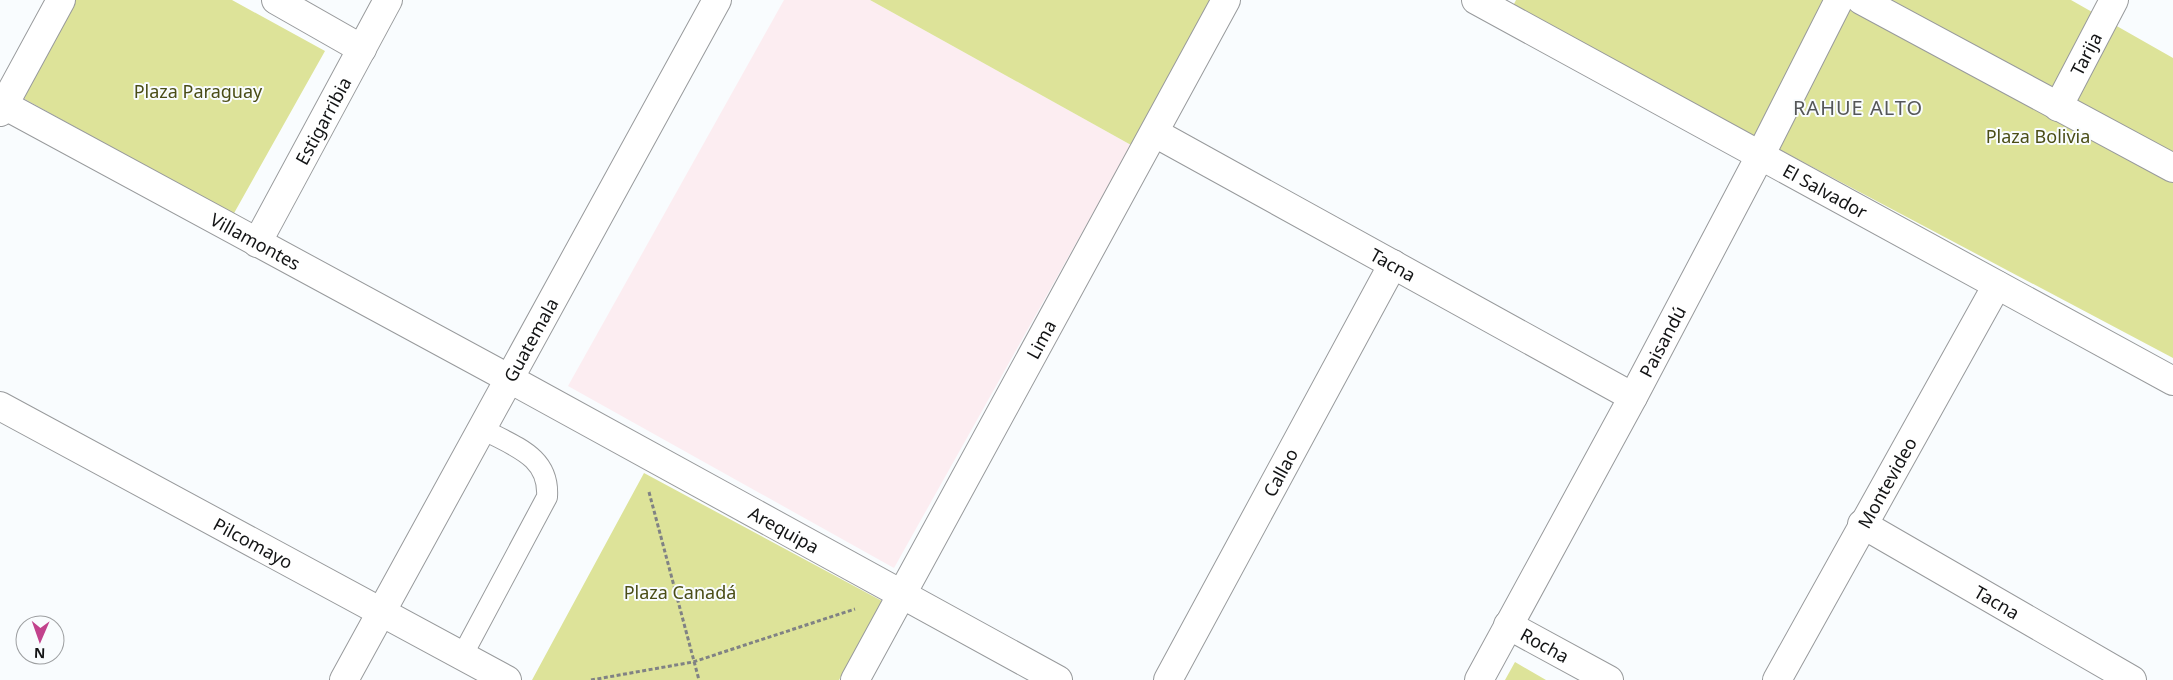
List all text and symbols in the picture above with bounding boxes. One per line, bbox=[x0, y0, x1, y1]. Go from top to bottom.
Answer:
street label: Tarija bbox=[2065, 28, 2107, 80]
street label: Estigarribia bbox=[290, 73, 356, 169]
park label: Plaza Paraguay bbox=[134, 79, 263, 103]
district label: RAHUE ALTO bbox=[1793, 94, 1923, 121]
park label: Plaza Bolivia bbox=[1986, 124, 2090, 148]
street label: El Salvador bbox=[1779, 158, 1872, 224]
street label: Villamontes bbox=[206, 207, 305, 275]
street label: Tacna bbox=[1366, 242, 1420, 287]
street label: Guatemala bbox=[498, 293, 563, 386]
street label: Paisandú bbox=[1634, 301, 1691, 381]
street label: Lima bbox=[1020, 316, 1061, 363]
street label: Montevideo bbox=[1852, 433, 1922, 532]
street label: Callao bbox=[1257, 444, 1303, 501]
street label: Arequipa bbox=[745, 501, 823, 559]
street label: Pilcomayo bbox=[209, 512, 297, 574]
park label: Plaza Canadá bbox=[624, 580, 736, 604]
street label: Tacna bbox=[1970, 580, 2024, 625]
north arrow bbox=[15, 615, 65, 665]
street label: Rocha bbox=[1516, 622, 1573, 668]
text: N bbox=[34, 644, 46, 663]

